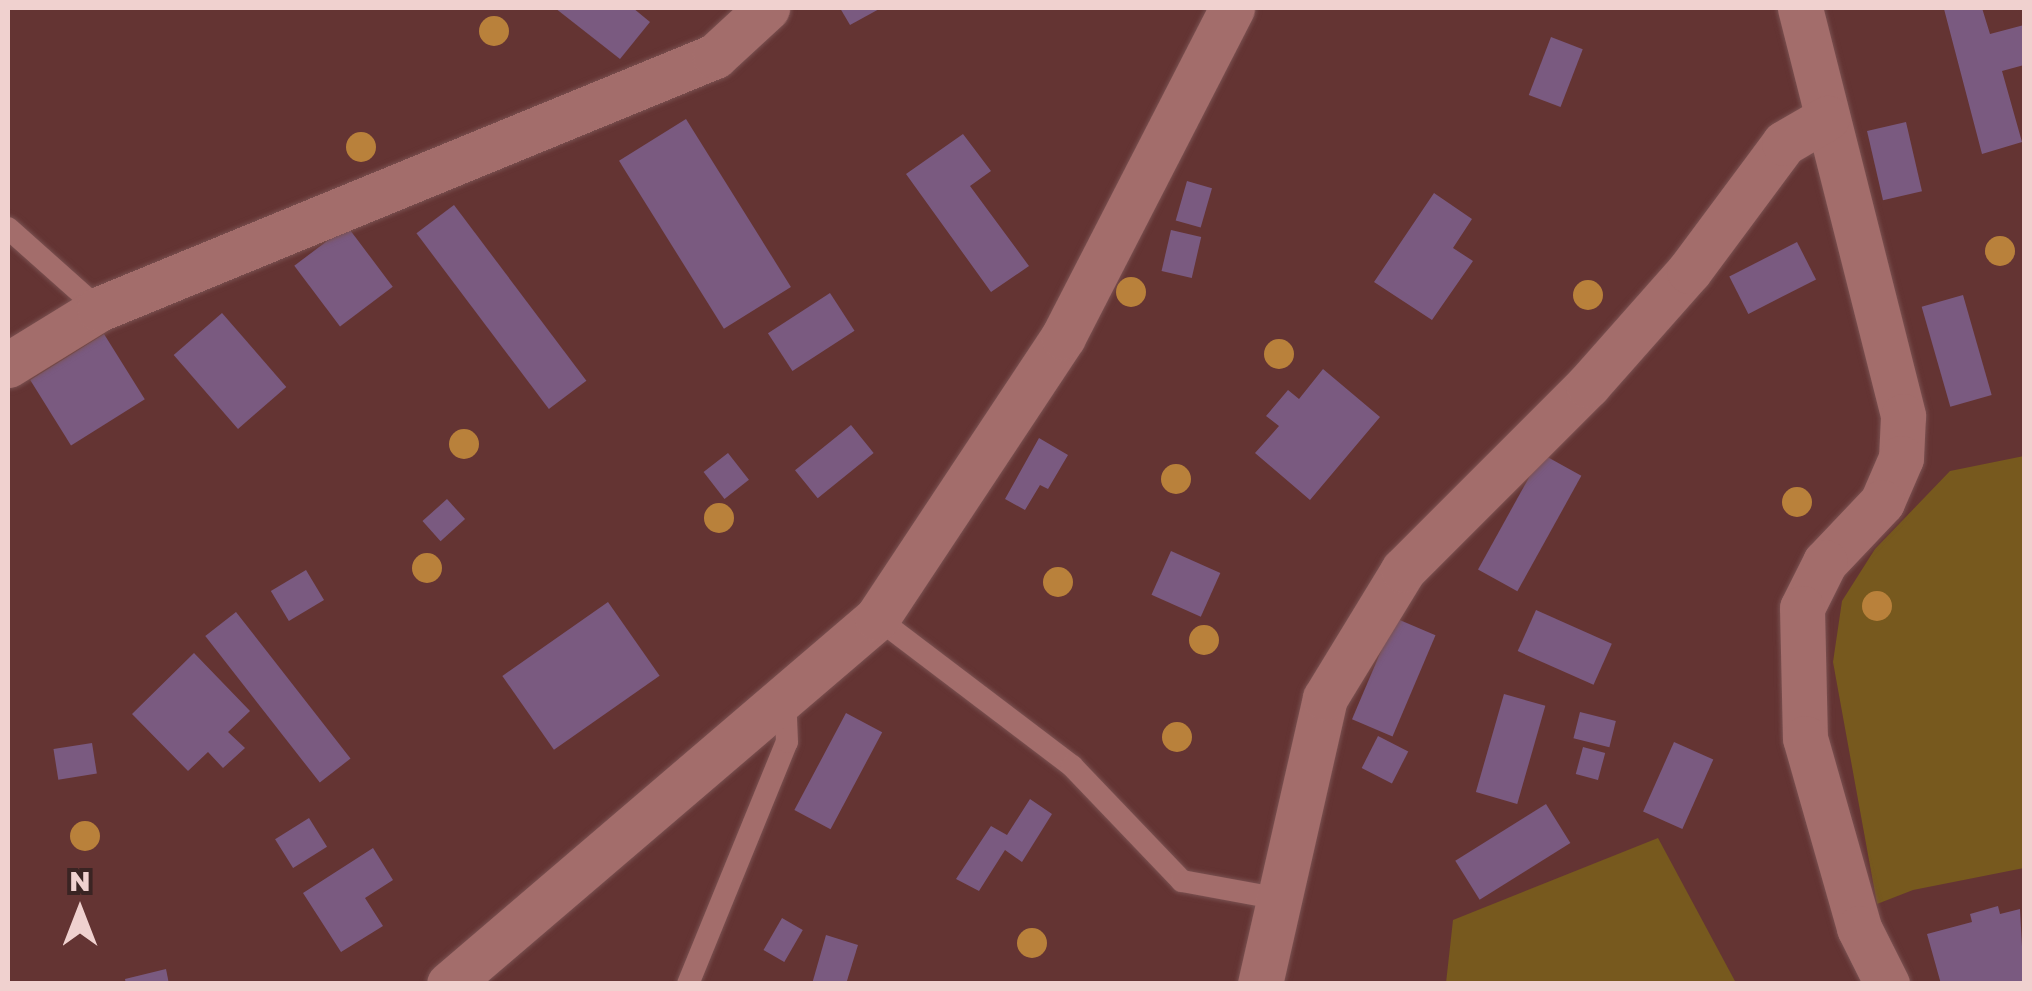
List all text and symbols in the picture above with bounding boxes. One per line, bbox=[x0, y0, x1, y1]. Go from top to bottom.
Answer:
north arrow bbox=[30, 861, 130, 961]
text: N bbox=[69, 864, 91, 897]

